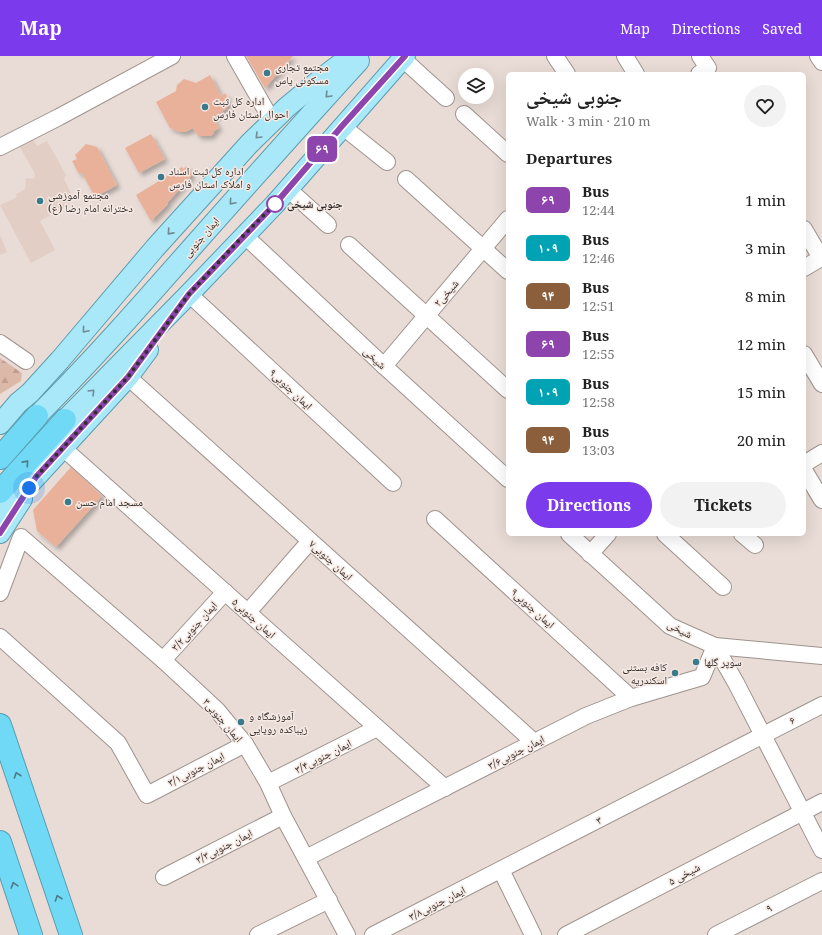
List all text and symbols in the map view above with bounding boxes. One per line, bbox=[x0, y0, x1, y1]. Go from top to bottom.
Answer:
text: Map bbox=[20, 15, 62, 41]
text: Map bbox=[620, 19, 650, 38]
text: Directions bbox=[672, 19, 740, 38]
text: Saved bbox=[762, 19, 802, 38]
place label: مجتمع تجاری مسکونی یاس bbox=[275, 59, 329, 87]
marker: مجتمع تجاری مسکونی یاس bbox=[262, 68, 272, 78]
map controls bbox=[458, 68, 494, 104]
button: layers bbox=[458, 68, 494, 104]
text: جنوبی شیخی bbox=[526, 84, 622, 110]
button: heart bbox=[744, 85, 786, 127]
one-way arrow bbox=[325, 90, 333, 98]
place label: اداره کل ثبت احوال استان فارس bbox=[213, 93, 288, 121]
marker: اداره کل ثبت احوال استان فارس bbox=[200, 102, 210, 112]
text: Walk · 3 min · 210 m bbox=[526, 112, 651, 130]
one-way arrow bbox=[255, 131, 263, 139]
line badge: ۶۹ bbox=[304, 136, 340, 162]
text: ۶۹ bbox=[315, 139, 329, 158]
text: Departures bbox=[526, 148, 612, 168]
place label: اداره کل ثبت اسناد و املاک استان فارس bbox=[169, 163, 251, 191]
marker: اداره کل ثبت اسناد و املاک استان فارس bbox=[156, 172, 166, 182]
text: Bus bbox=[582, 181, 609, 201]
place label: مجتمع آموزشی دخترانه امام رضا (ع) bbox=[48, 187, 133, 215]
text: ۶۹ bbox=[541, 190, 555, 209]
text: 1 min bbox=[745, 190, 786, 210]
marker: جنوبی شیخی bbox=[266, 195, 284, 213]
marker: مجتمع آموزشی دخترانه امام رضا (ع) bbox=[35, 196, 45, 206]
place label: جنوبی شیخی bbox=[287, 196, 343, 212]
one-way arrow bbox=[229, 197, 236, 205]
text: 12:44 bbox=[582, 201, 615, 219]
street label: ایمان جنوبی bbox=[179, 213, 222, 260]
one-way arrow bbox=[167, 227, 175, 235]
text: Bus bbox=[582, 229, 609, 249]
text: ۱۰۹ bbox=[538, 238, 558, 257]
text: 3 min bbox=[745, 238, 786, 258]
text: 12:46 bbox=[582, 249, 615, 267]
street label: شیخی۲ bbox=[430, 276, 461, 309]
text: Bus bbox=[582, 277, 609, 297]
text: ۹۴ bbox=[541, 286, 555, 305]
text: 8 min bbox=[745, 286, 786, 306]
text: 12:51 bbox=[582, 297, 615, 315]
text: Bus bbox=[582, 325, 609, 345]
one-way arrow bbox=[83, 326, 90, 333]
text: ۶۹ bbox=[541, 334, 555, 353]
text: 12 min bbox=[737, 334, 786, 354]
street label: شیخی bbox=[361, 343, 390, 372]
text: 12:55 bbox=[582, 345, 615, 363]
street label: ایمان جنوبی۹ bbox=[267, 365, 316, 413]
text: Bus bbox=[582, 373, 609, 393]
text: ۱۰۹ bbox=[538, 382, 558, 401]
text: 15 min bbox=[737, 382, 786, 402]
one-way arrow bbox=[87, 389, 95, 397]
text: 12:58 bbox=[582, 393, 615, 411]
text: Bus bbox=[582, 421, 609, 441]
text: ۹۴ bbox=[541, 430, 555, 449]
text: 20 min bbox=[737, 430, 786, 450]
text: 13:03 bbox=[582, 441, 615, 459]
one-way arrow bbox=[21, 461, 28, 468]
your location bbox=[19, 478, 39, 498]
button: Directions bbox=[526, 482, 652, 528]
button: Tickets bbox=[660, 482, 786, 528]
place label: مسجد امام حسن bbox=[76, 494, 143, 509]
marker: مسجد امام حسن bbox=[63, 497, 73, 507]
street label: ایمان جنوبی۷ bbox=[306, 536, 356, 583]
street label: ایمان جنوبی۹ bbox=[508, 584, 558, 631]
street label: ایمان جنوبی۵ bbox=[229, 594, 279, 641]
street label: ایمان جنوبی۳/۲ bbox=[167, 598, 220, 654]
street label: شیخی bbox=[665, 616, 695, 641]
place label: سوپر گلها bbox=[704, 654, 742, 669]
marker: سوپر گلها bbox=[691, 657, 701, 667]
place label: کافه بستنی اسکندریه bbox=[622, 659, 667, 687]
marker: کافه بستنی اسکندریه bbox=[670, 668, 680, 678]
street label: ایمان جنوبی۳ bbox=[200, 694, 247, 745]
place label: آموزشگاه و زیباکده رویایی bbox=[249, 708, 307, 736]
street label: ۶ bbox=[786, 712, 798, 727]
marker: آموزشگاه و زیباکده رویایی bbox=[236, 717, 246, 727]
street label: ایمان جنوبی۳/۶ bbox=[485, 731, 547, 772]
street label: ایمان جنوبی۳/۴ bbox=[292, 735, 354, 776]
street label: ایمان جنوبی۳/۱ bbox=[165, 748, 227, 789]
one-way arrow bbox=[13, 772, 21, 779]
street label: ۳ bbox=[593, 812, 604, 827]
street label: ایمان جنوبی۳/۳ bbox=[193, 825, 255, 866]
street label: شیخی ۵ bbox=[665, 859, 702, 888]
one-way arrow bbox=[10, 881, 19, 888]
street label: ایمان جنوبی۳/۸ bbox=[406, 882, 468, 923]
one-way arrow bbox=[55, 895, 63, 902]
street label: ۹ bbox=[763, 900, 774, 915]

